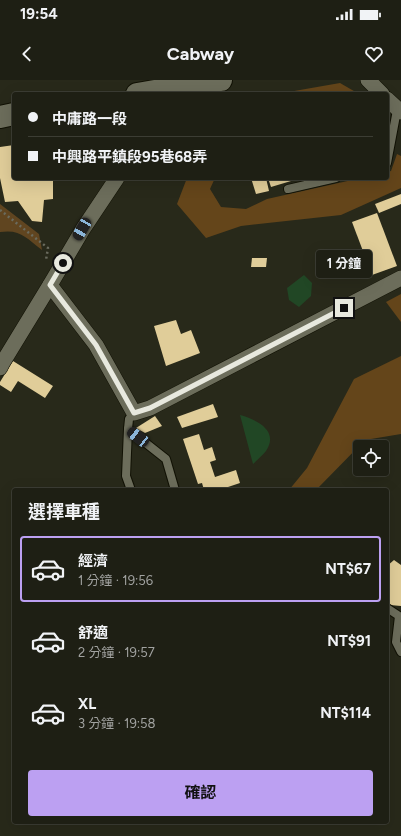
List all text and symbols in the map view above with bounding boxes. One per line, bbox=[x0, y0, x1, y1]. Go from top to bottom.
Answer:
text: 19:54 bbox=[20, 5, 58, 23]
icon: back bbox=[16, 43, 38, 65]
text: Cabway bbox=[167, 43, 234, 65]
icon: heart bbox=[363, 43, 385, 65]
text: 中庸路一段 bbox=[52, 110, 127, 128]
text: 中興路平鎮段95巷68弄 bbox=[52, 148, 207, 166]
car bbox=[71, 216, 93, 242]
callout: 1 分鐘 bbox=[316, 250, 372, 278]
route start bbox=[54, 254, 72, 272]
text: 1 分鐘 bbox=[327, 256, 361, 271]
route end bbox=[335, 299, 353, 317]
car bbox=[125, 425, 151, 449]
map controls bbox=[353, 440, 389, 476]
button: locate bbox=[353, 440, 389, 476]
text: 選擇車種 bbox=[28, 501, 100, 523]
icon: car bbox=[30, 551, 66, 587]
text: 經濟 bbox=[78, 552, 108, 570]
text: NT$67 bbox=[325, 560, 371, 578]
text: 1 分鐘 · 19:56 bbox=[78, 573, 153, 588]
icon: car bbox=[30, 623, 66, 659]
text: 舒適 bbox=[78, 624, 108, 642]
text: NT$91 bbox=[327, 632, 371, 650]
text: 2 分鐘 · 19:57 bbox=[78, 645, 155, 660]
icon: car bbox=[30, 695, 66, 731]
text: XL bbox=[78, 695, 96, 713]
text: NT$114 bbox=[320, 704, 371, 722]
text: 3 分鐘 · 19:58 bbox=[78, 716, 155, 731]
button: 確認 bbox=[28, 770, 373, 816]

